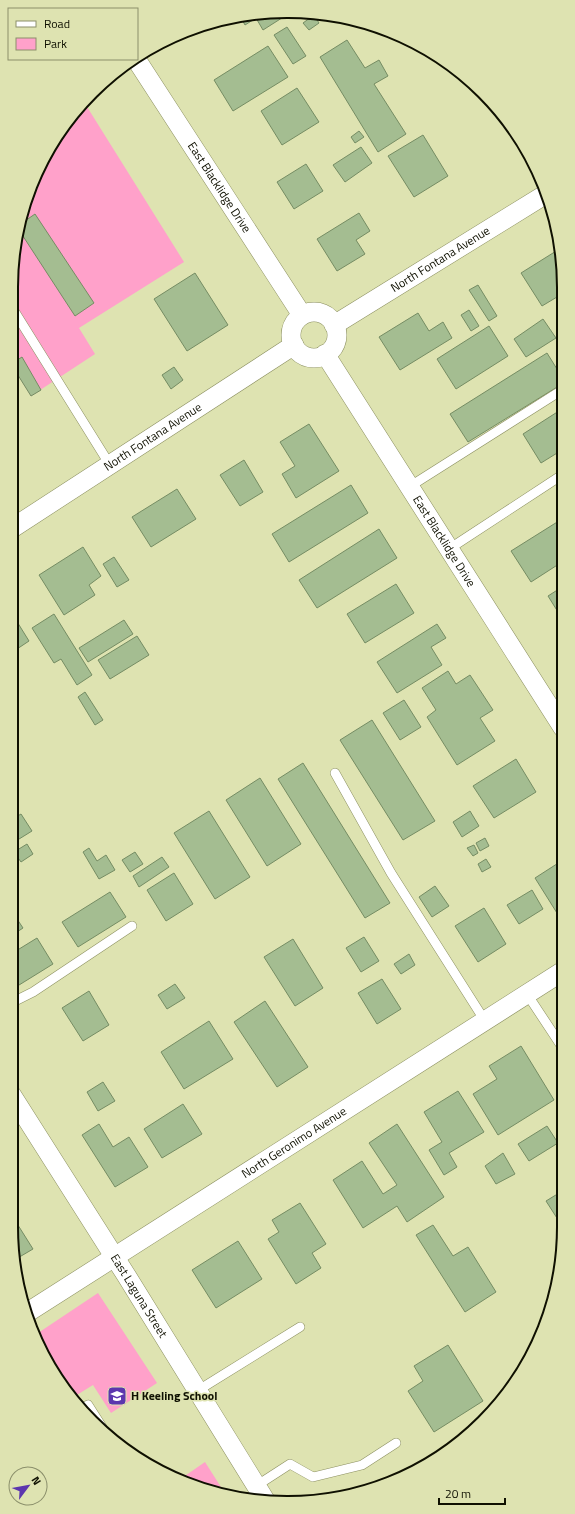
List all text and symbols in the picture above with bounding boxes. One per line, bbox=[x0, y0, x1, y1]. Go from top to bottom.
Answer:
legend bbox=[8, 8, 138, 60]
text: Road bbox=[44, 14, 70, 33]
text: Park bbox=[44, 34, 67, 53]
street label: East Blacklidge Drive bbox=[183, 138, 256, 236]
street label: North Fontana Avenue bbox=[387, 221, 493, 297]
street label: North Fontana Avenue bbox=[100, 398, 205, 475]
street label: East Blacklidge Drive bbox=[408, 492, 481, 591]
street label: North Geronimo Avenue bbox=[237, 1101, 350, 1183]
street label: East Laguna Street bbox=[106, 1250, 173, 1342]
school or university icon: H Keeling School bbox=[106, 1385, 128, 1407]
place label: H Keeling School bbox=[131, 1386, 217, 1405]
north arrow bbox=[8, 1466, 48, 1506]
text: N bbox=[28, 1473, 45, 1488]
scale bar bbox=[439, 1480, 505, 1506]
text: 20 m bbox=[445, 1484, 471, 1503]

